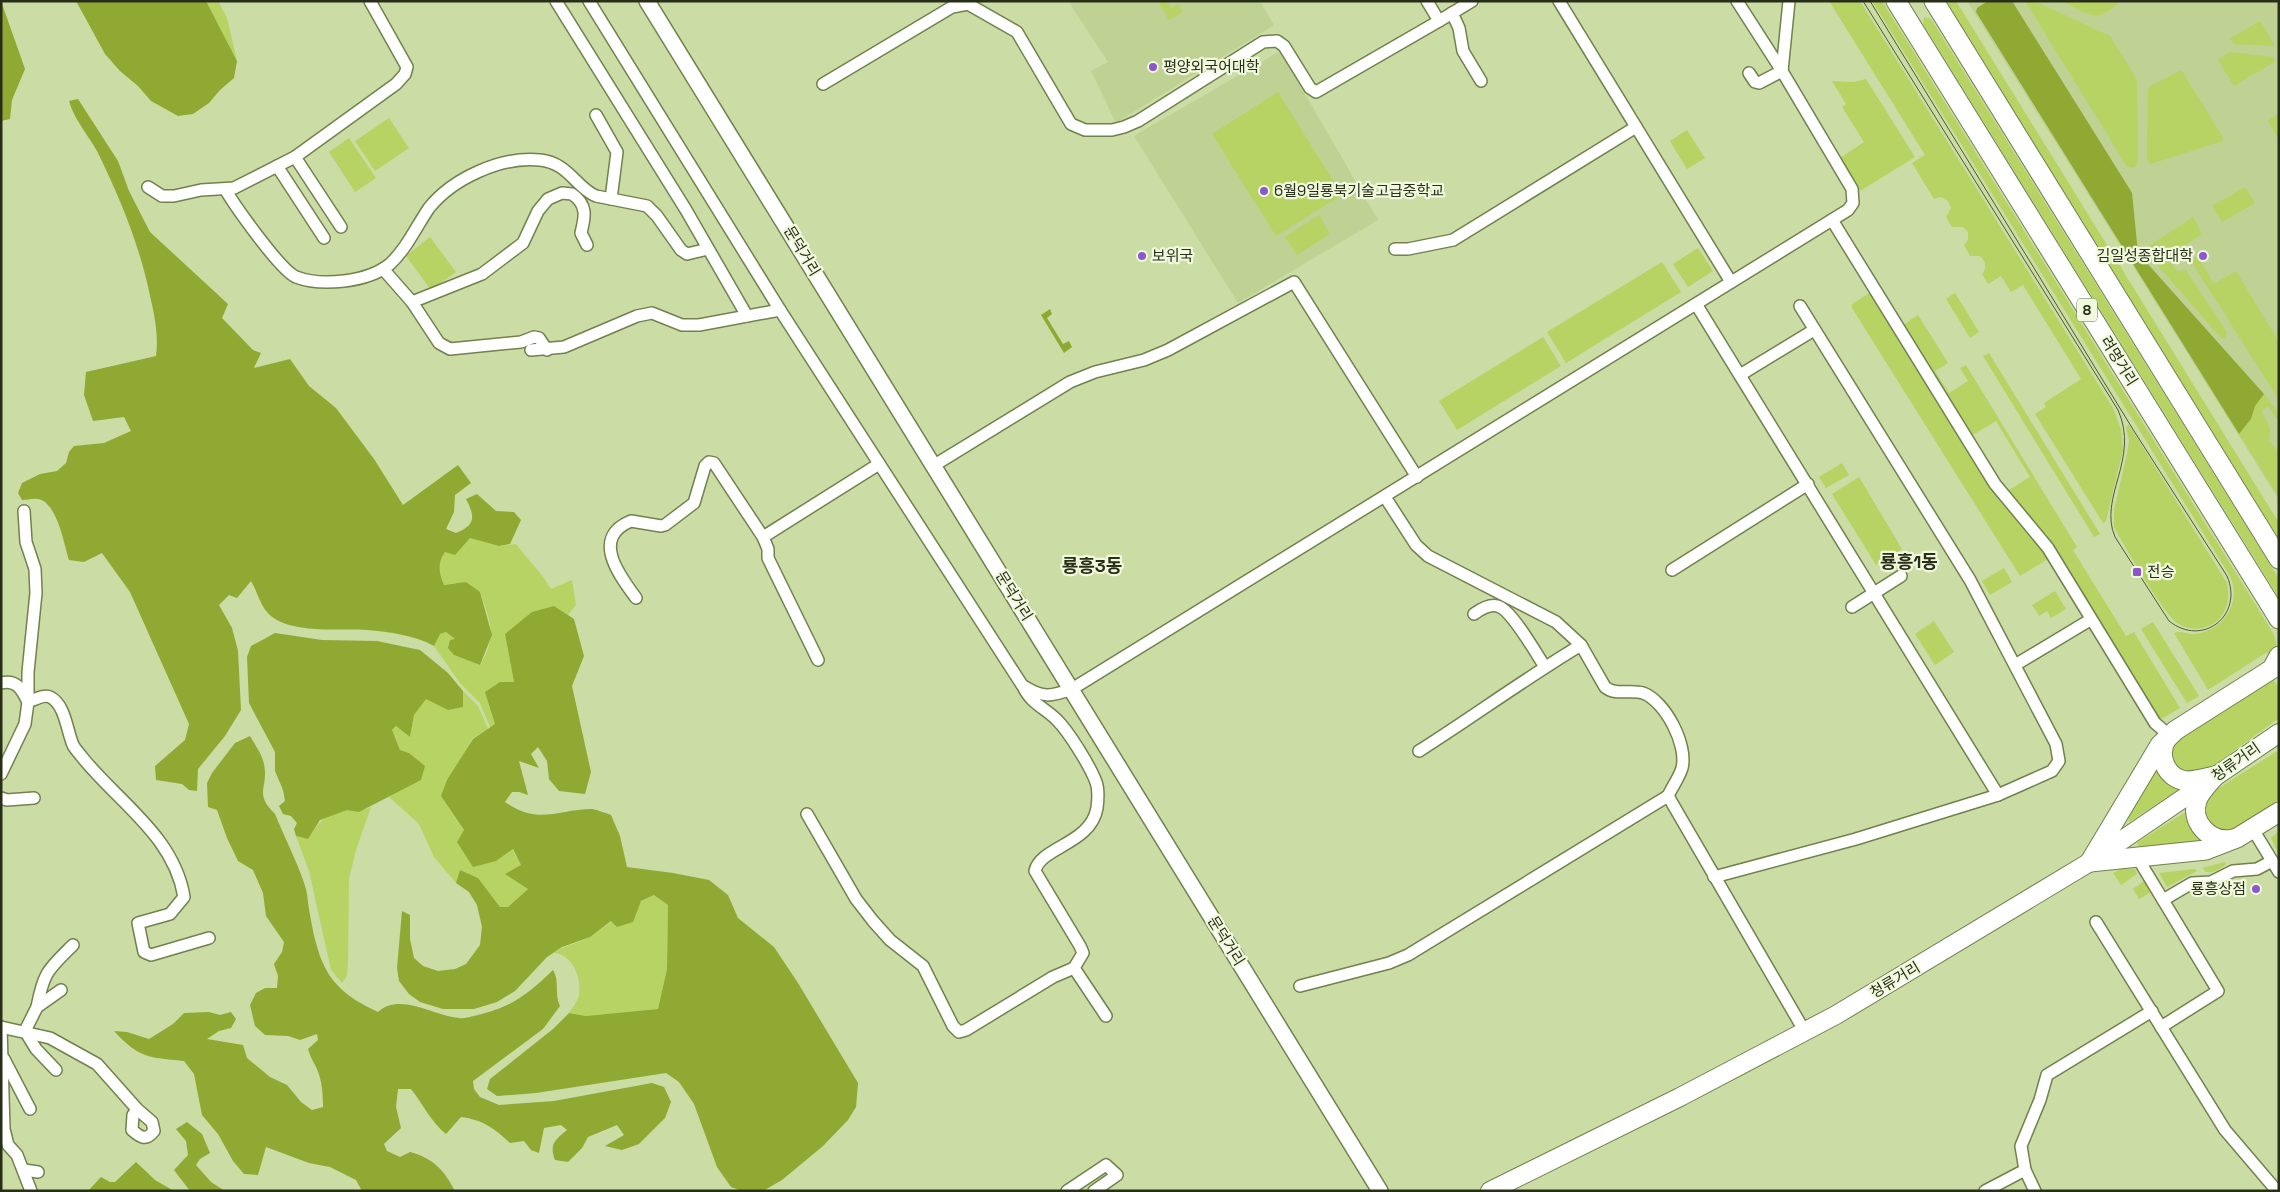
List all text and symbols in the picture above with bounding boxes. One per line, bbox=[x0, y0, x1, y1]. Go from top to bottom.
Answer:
place label: 평양외국어대학 bbox=[1163, 57, 1260, 76]
marker: 평양외국어대학 bbox=[1147, 61, 1159, 73]
place label: 6월9일룡북기술고급중학교 bbox=[1274, 181, 1444, 200]
marker: 6월9일룡북기술고급중학교 bbox=[1258, 185, 1270, 197]
street label: 문덕거리 bbox=[780, 222, 825, 279]
place label: 보위국 bbox=[1152, 246, 1193, 265]
place label: 김일성종합대학 bbox=[2096, 246, 2193, 265]
marker: 보위국 bbox=[1136, 250, 1148, 262]
marker: 김일성종합대학 bbox=[2197, 250, 2209, 262]
road number: 8 bbox=[2077, 298, 2097, 322]
street label: 려명거리 bbox=[2097, 332, 2142, 389]
district label: 룡흥1동 bbox=[1880, 550, 1938, 573]
district label: 룡흥3동 bbox=[1062, 554, 1122, 577]
place label: 전승 bbox=[2147, 562, 2175, 581]
marker: 전승 bbox=[2131, 566, 2143, 578]
street label: 문덕거리 bbox=[992, 567, 1037, 624]
street label: 청류거리 bbox=[2208, 738, 2264, 785]
place label: 룡흥상점 bbox=[2191, 879, 2246, 898]
marker: 룡흥상점 bbox=[2250, 883, 2262, 895]
street label: 문덕거리 bbox=[1204, 912, 1249, 969]
street label: 청류거리 bbox=[1866, 957, 1923, 1002]

